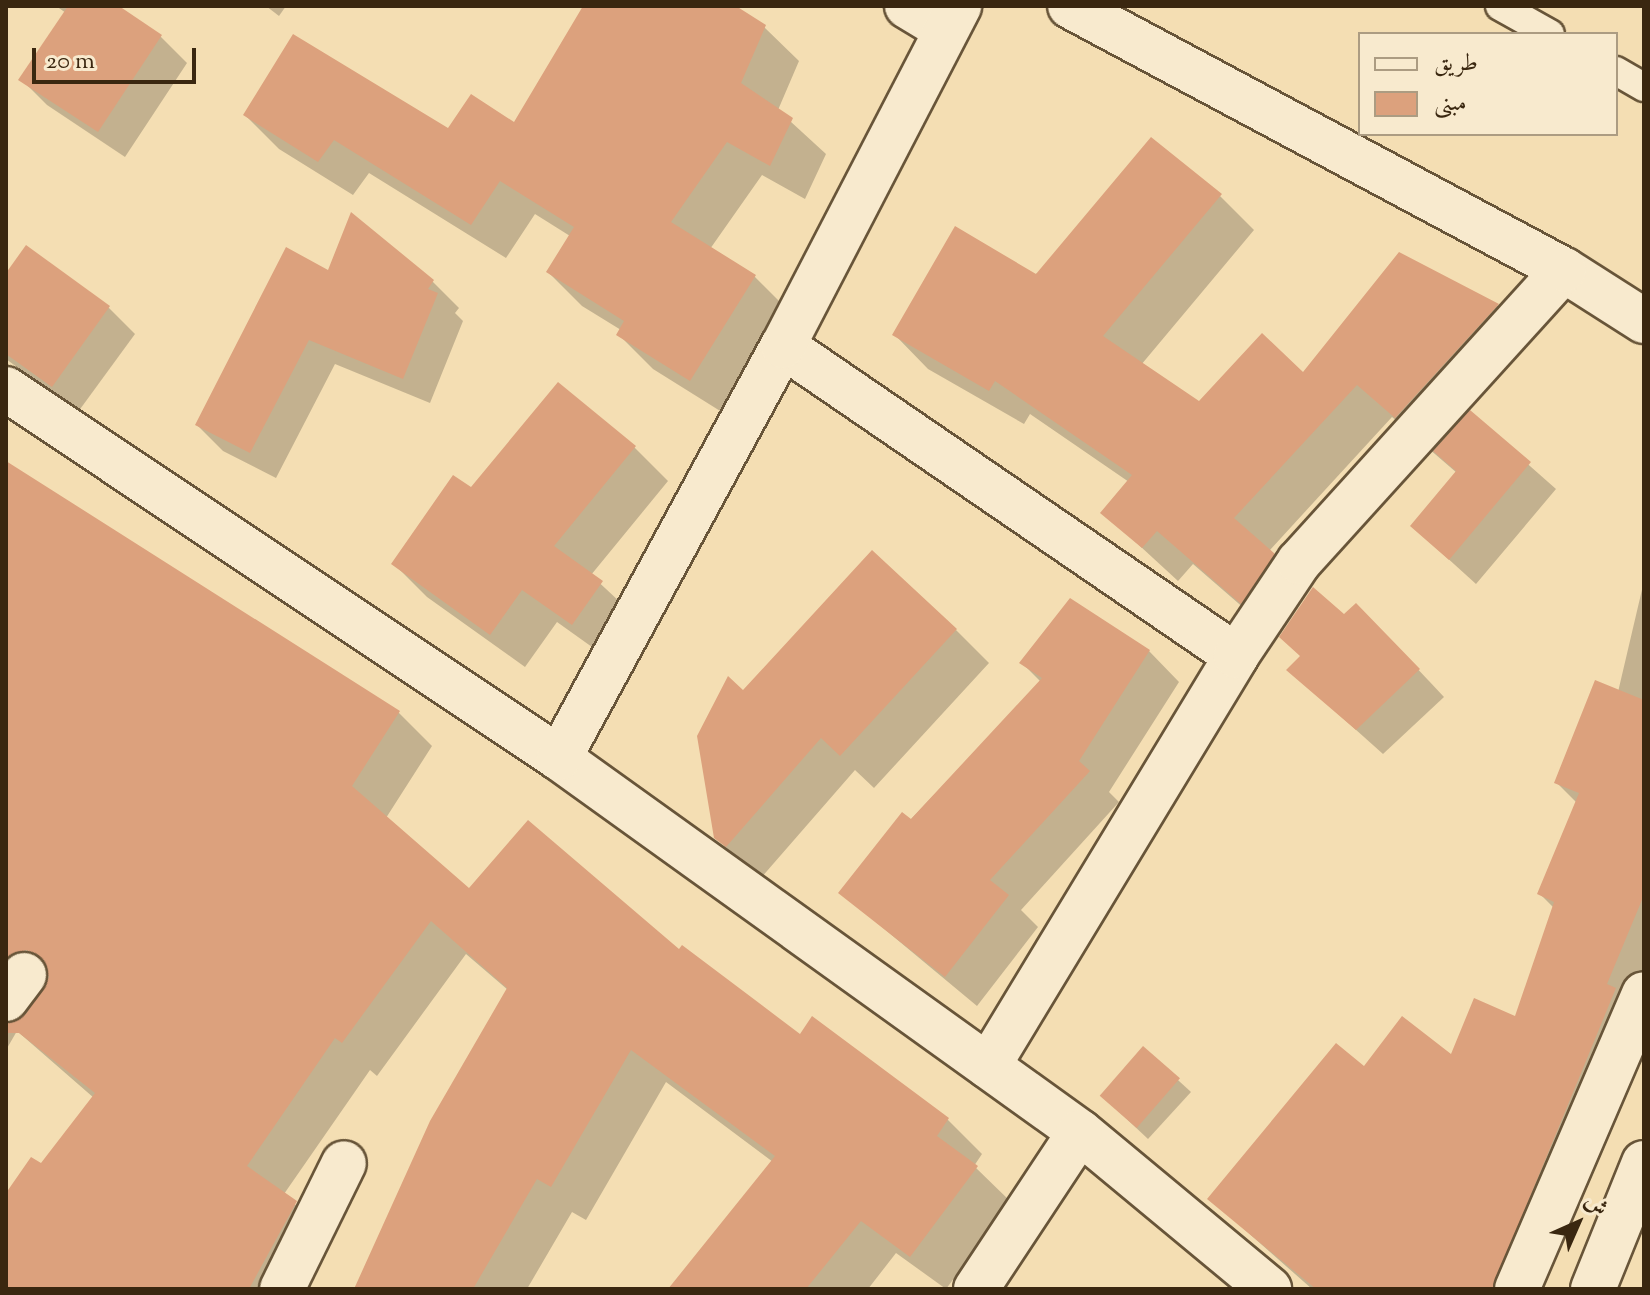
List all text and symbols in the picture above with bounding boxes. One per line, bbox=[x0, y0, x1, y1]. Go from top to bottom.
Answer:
scale bar bbox=[36, 32, 200, 82]
legend bbox=[1358, 32, 1618, 136]
text: 20 m bbox=[46, 45, 95, 79]
text: طريق bbox=[1434, 47, 1478, 81]
text: مبنى bbox=[1434, 87, 1467, 121]
north arrow bbox=[1538, 1183, 1618, 1263]
text: ش bbox=[1576, 1187, 1614, 1225]

